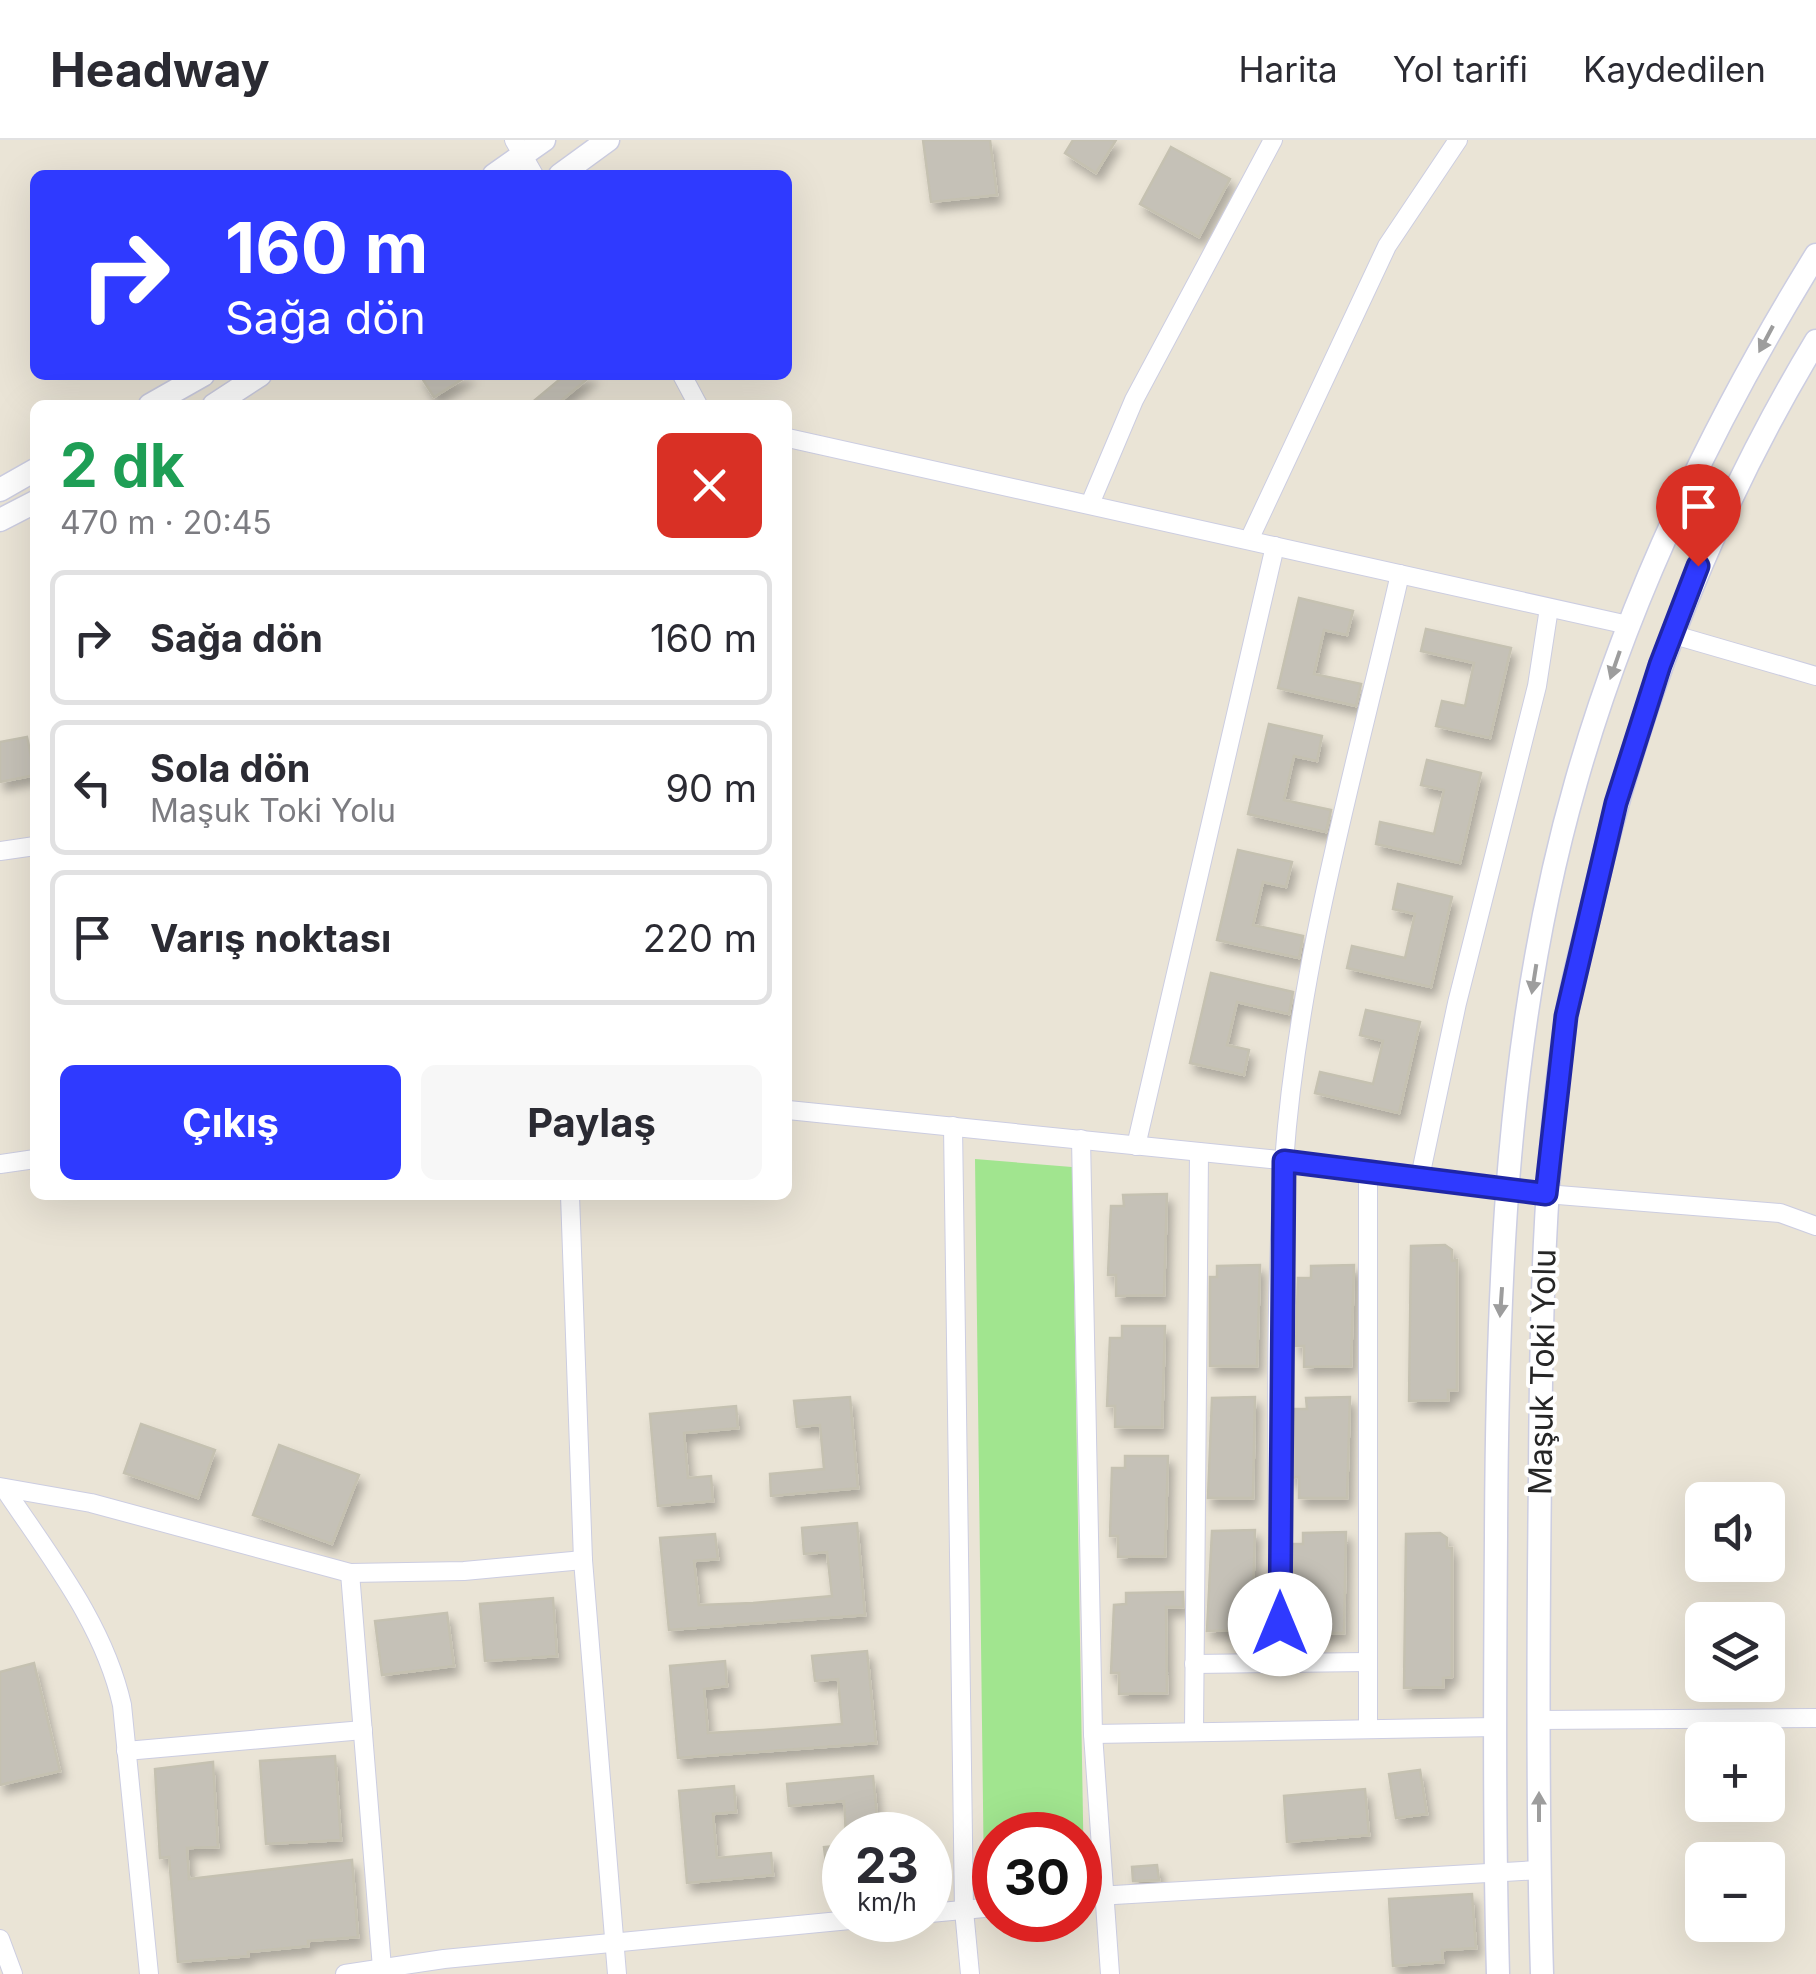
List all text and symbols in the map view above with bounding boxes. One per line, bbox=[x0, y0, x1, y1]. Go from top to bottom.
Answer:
text: Headway bbox=[50, 40, 270, 99]
text: Harita bbox=[1239, 48, 1338, 90]
text: Yol tarifi bbox=[1393, 48, 1528, 90]
text: Kaydedilen bbox=[1583, 48, 1766, 90]
text: 160 m bbox=[225, 205, 428, 290]
icon: right bbox=[60, 210, 190, 340]
text: Sağa dön bbox=[225, 290, 426, 345]
one-way arrow bbox=[1757, 324, 1774, 353]
text: 2 dk bbox=[60, 429, 185, 501]
button: close bbox=[657, 433, 762, 538]
pin bbox=[1656, 464, 1741, 567]
icon: arrive bbox=[1671, 479, 1726, 534]
text: 470 m · 20:45 bbox=[60, 503, 272, 542]
icon: right bbox=[65, 610, 120, 665]
text: Sağa dön bbox=[150, 615, 323, 661]
text: 160 m bbox=[650, 615, 757, 661]
one-way arrow bbox=[1606, 650, 1621, 680]
text: Sola dön bbox=[150, 745, 310, 791]
icon: left bbox=[65, 760, 120, 815]
text: 90 m bbox=[665, 765, 757, 811]
text: Maşuk Toki Yolu bbox=[150, 791, 396, 830]
icon: arrive bbox=[65, 910, 120, 965]
text: Varış noktası bbox=[150, 915, 391, 961]
text: 220 m bbox=[643, 915, 757, 961]
one-way arrow bbox=[1526, 964, 1542, 995]
button: Çıkış bbox=[60, 1065, 401, 1180]
button: Paylaş bbox=[421, 1065, 762, 1180]
street label: Maşuk Toki Yolu bbox=[1520, 1249, 1564, 1495]
one-way arrow bbox=[1493, 1287, 1509, 1319]
map controls bbox=[1685, 1482, 1785, 1942]
button: sound bbox=[1685, 1482, 1785, 1582]
position arrow bbox=[1228, 1572, 1332, 1676]
button: layers bbox=[1685, 1602, 1785, 1702]
button: + bbox=[1685, 1722, 1785, 1822]
one-way arrow bbox=[1531, 1790, 1547, 1822]
speed limit sign: 30 bbox=[972, 1812, 1102, 1942]
text: 23 bbox=[855, 1835, 919, 1895]
button: − bbox=[1685, 1842, 1785, 1942]
text: km/h bbox=[857, 1887, 917, 1917]

